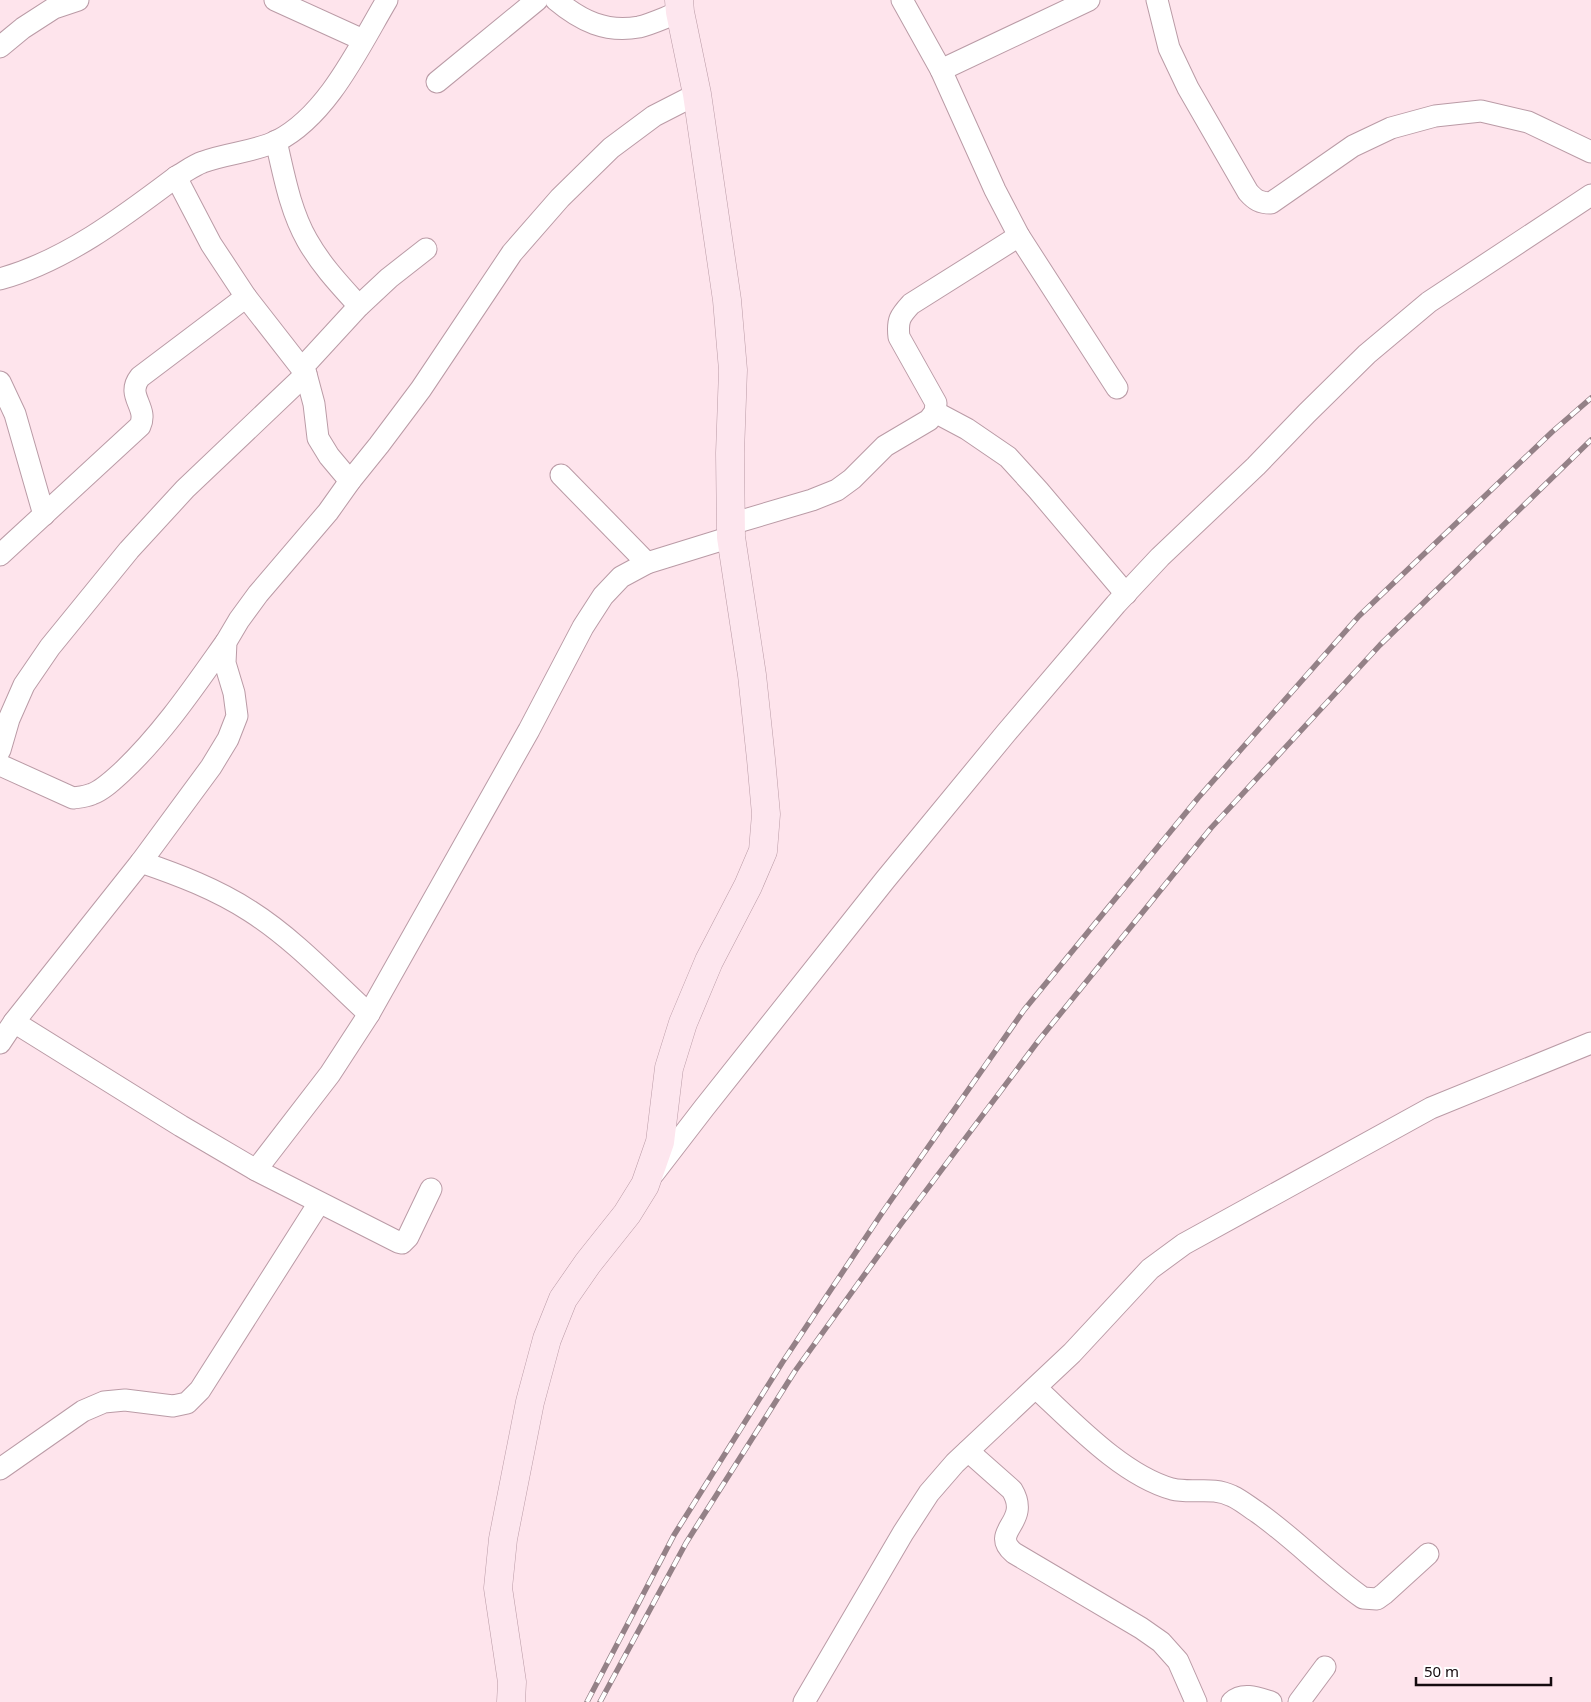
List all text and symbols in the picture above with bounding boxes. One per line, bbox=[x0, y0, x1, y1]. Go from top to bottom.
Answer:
scale bar bbox=[1416, 1654, 1551, 1686]
text: 50 m bbox=[1424, 1661, 1459, 1681]

